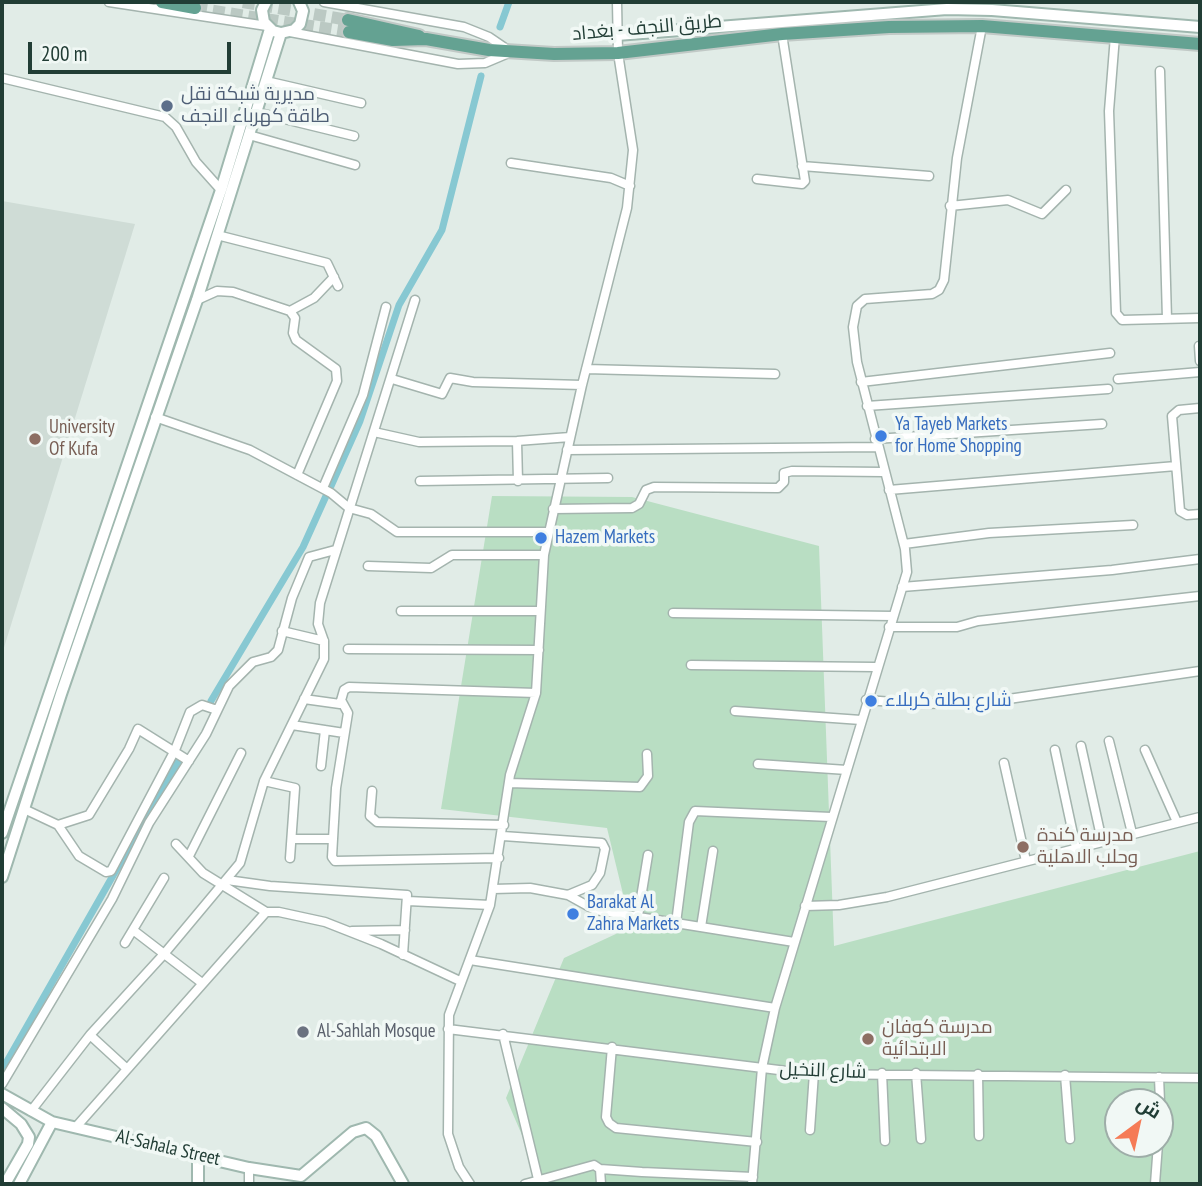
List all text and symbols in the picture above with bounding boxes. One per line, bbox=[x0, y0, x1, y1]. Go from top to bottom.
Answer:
street label: طريق النجف - بغداد bbox=[571, 10, 723, 46]
scale bar bbox=[32, 28, 234, 72]
text: 200 m bbox=[41, 40, 87, 67]
place label: مديرية شبكة نقل طاقة كهرباء النجف bbox=[181, 84, 330, 128]
marker: مديرية شبكة نقل طاقة كهرباء النجف bbox=[159, 98, 175, 114]
place label: Ya Tayeb Markets for Home Shopping bbox=[895, 414, 1022, 458]
place label: University Of Kufa bbox=[49, 417, 115, 461]
marker: Ya Tayeb Markets for Home Shopping bbox=[873, 428, 889, 444]
marker: University Of Kufa bbox=[27, 431, 43, 447]
place label: Hazem Markets bbox=[555, 527, 655, 549]
marker: Hazem Markets bbox=[533, 530, 549, 546]
place label: شارع بطلة كربلاء bbox=[885, 690, 1012, 712]
marker: شارع بطلة كربلاء bbox=[863, 693, 879, 709]
place label: مدرسة كندة وحلب الاهلية bbox=[1037, 825, 1138, 869]
marker: مدرسة كندة وحلب الاهلية bbox=[1015, 839, 1031, 855]
place label: Barakat Al Zahra Markets bbox=[587, 892, 679, 936]
marker: Barakat Al Zahra Markets bbox=[565, 906, 581, 922]
place label: مدرسة كوفان الابتدائية bbox=[882, 1017, 993, 1061]
place label: Al-Sahlah Mosque bbox=[317, 1021, 435, 1043]
marker: Al-Sahlah Mosque bbox=[295, 1024, 311, 1040]
marker: مدرسة كوفان الابتدائية bbox=[860, 1031, 876, 1047]
street label: شارع النخيل bbox=[779, 1058, 867, 1084]
north arrow bbox=[1104, 1088, 1174, 1158]
text: ش bbox=[1133, 1090, 1166, 1124]
street label: Al-Sahala Street bbox=[114, 1125, 222, 1171]

